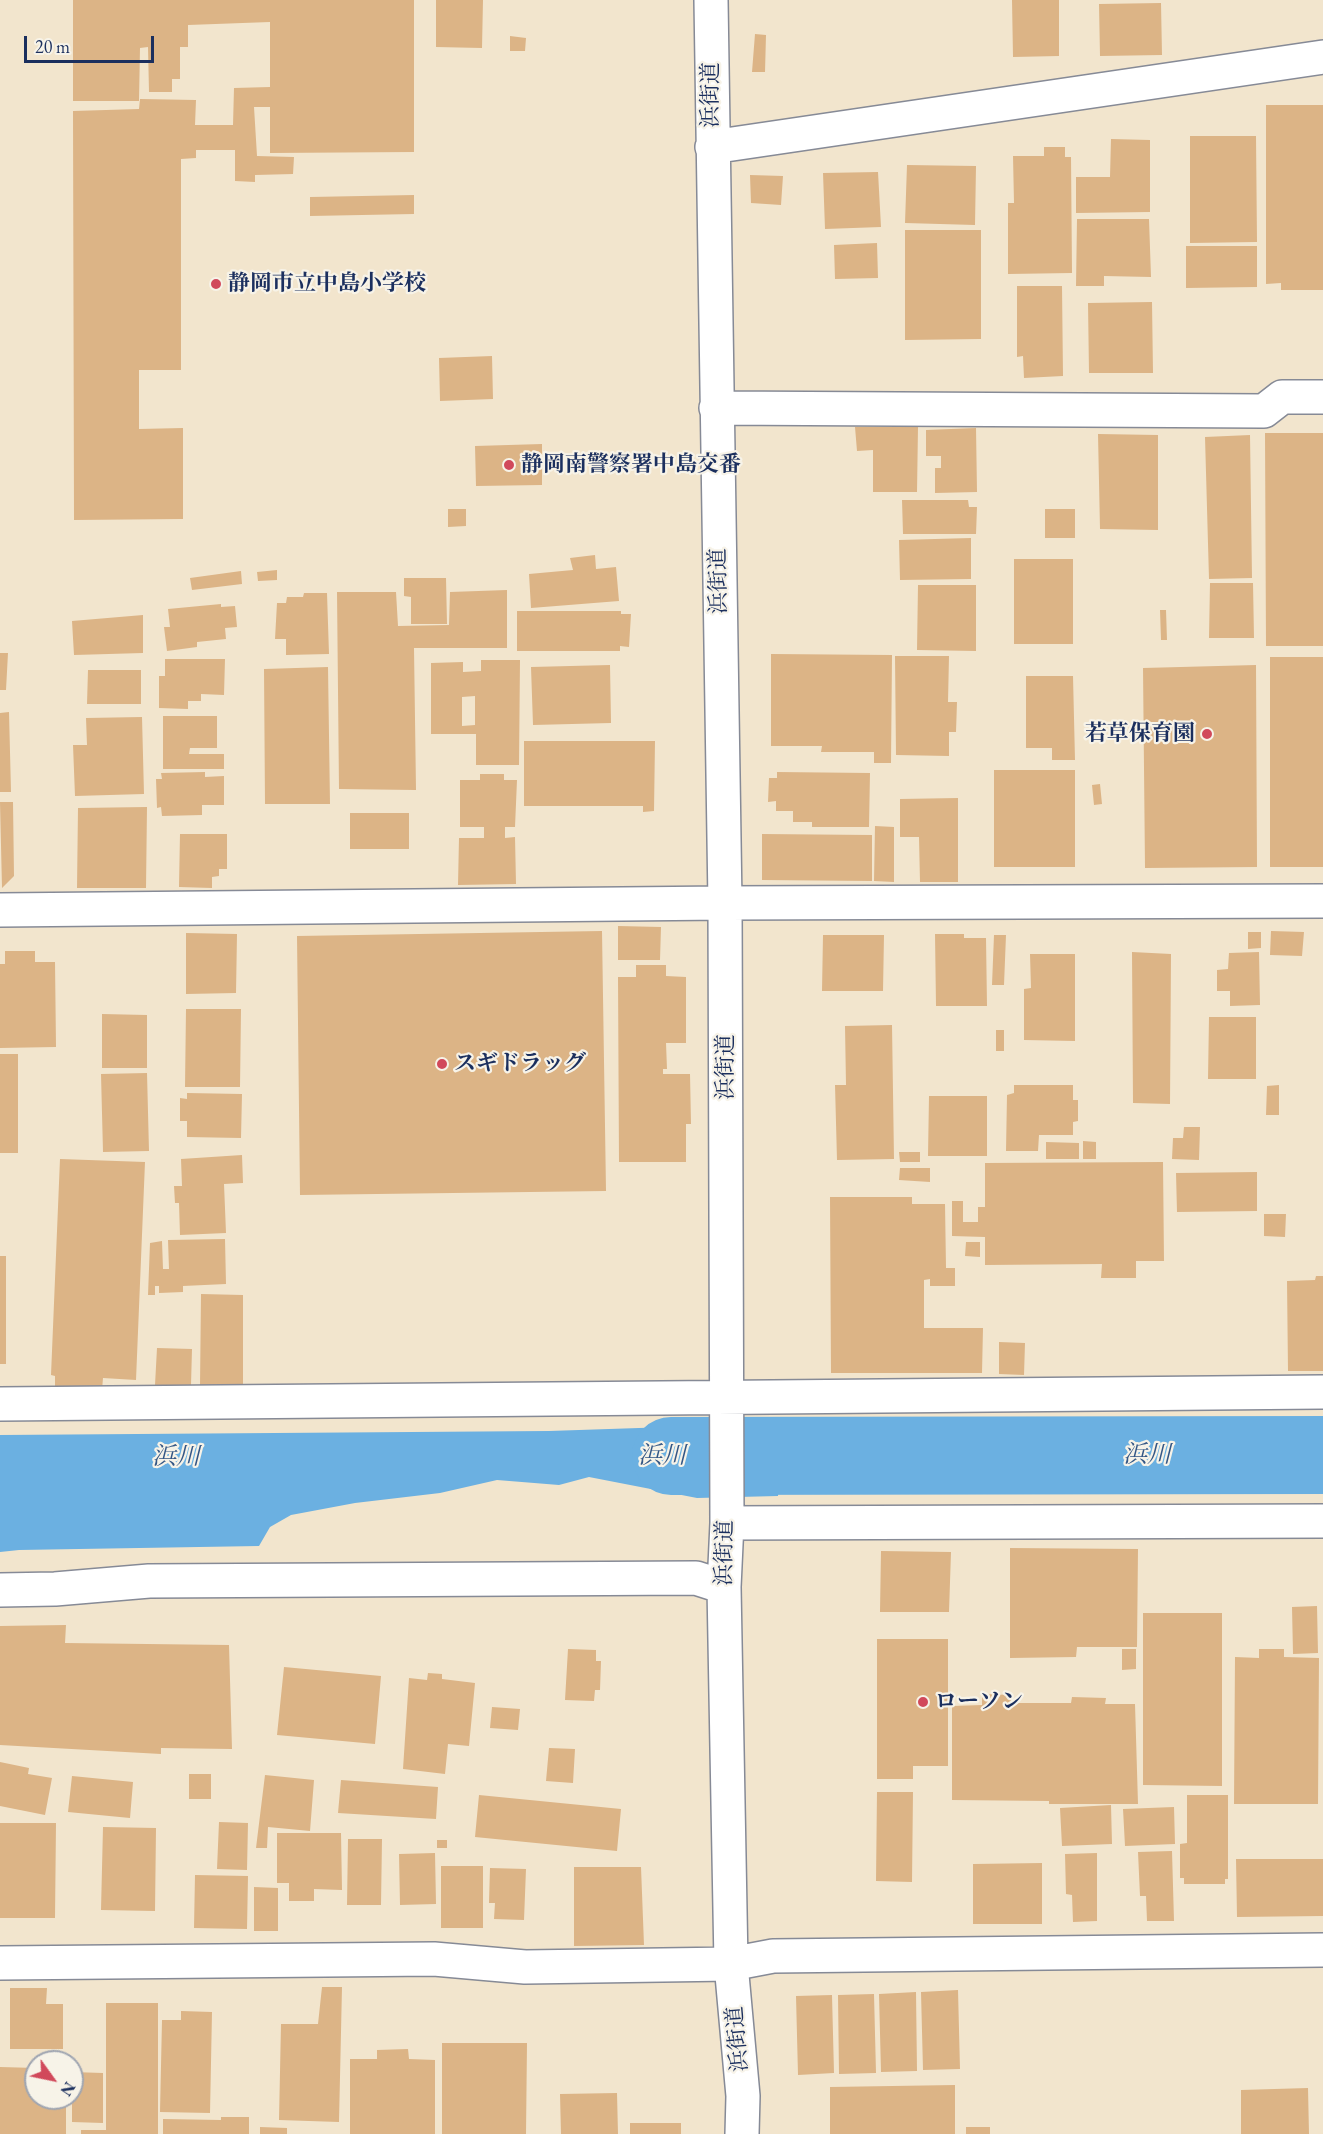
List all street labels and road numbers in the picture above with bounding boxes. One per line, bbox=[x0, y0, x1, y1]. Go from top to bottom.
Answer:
street label: 浜街道 bbox=[698, 62, 724, 128]
street label: 浜街道 bbox=[705, 548, 733, 614]
street label: 浜街道 bbox=[713, 1034, 739, 1100]
street label: 浜街道 bbox=[711, 1520, 739, 1586]
street label: 浜街道 bbox=[722, 2005, 754, 2073]

